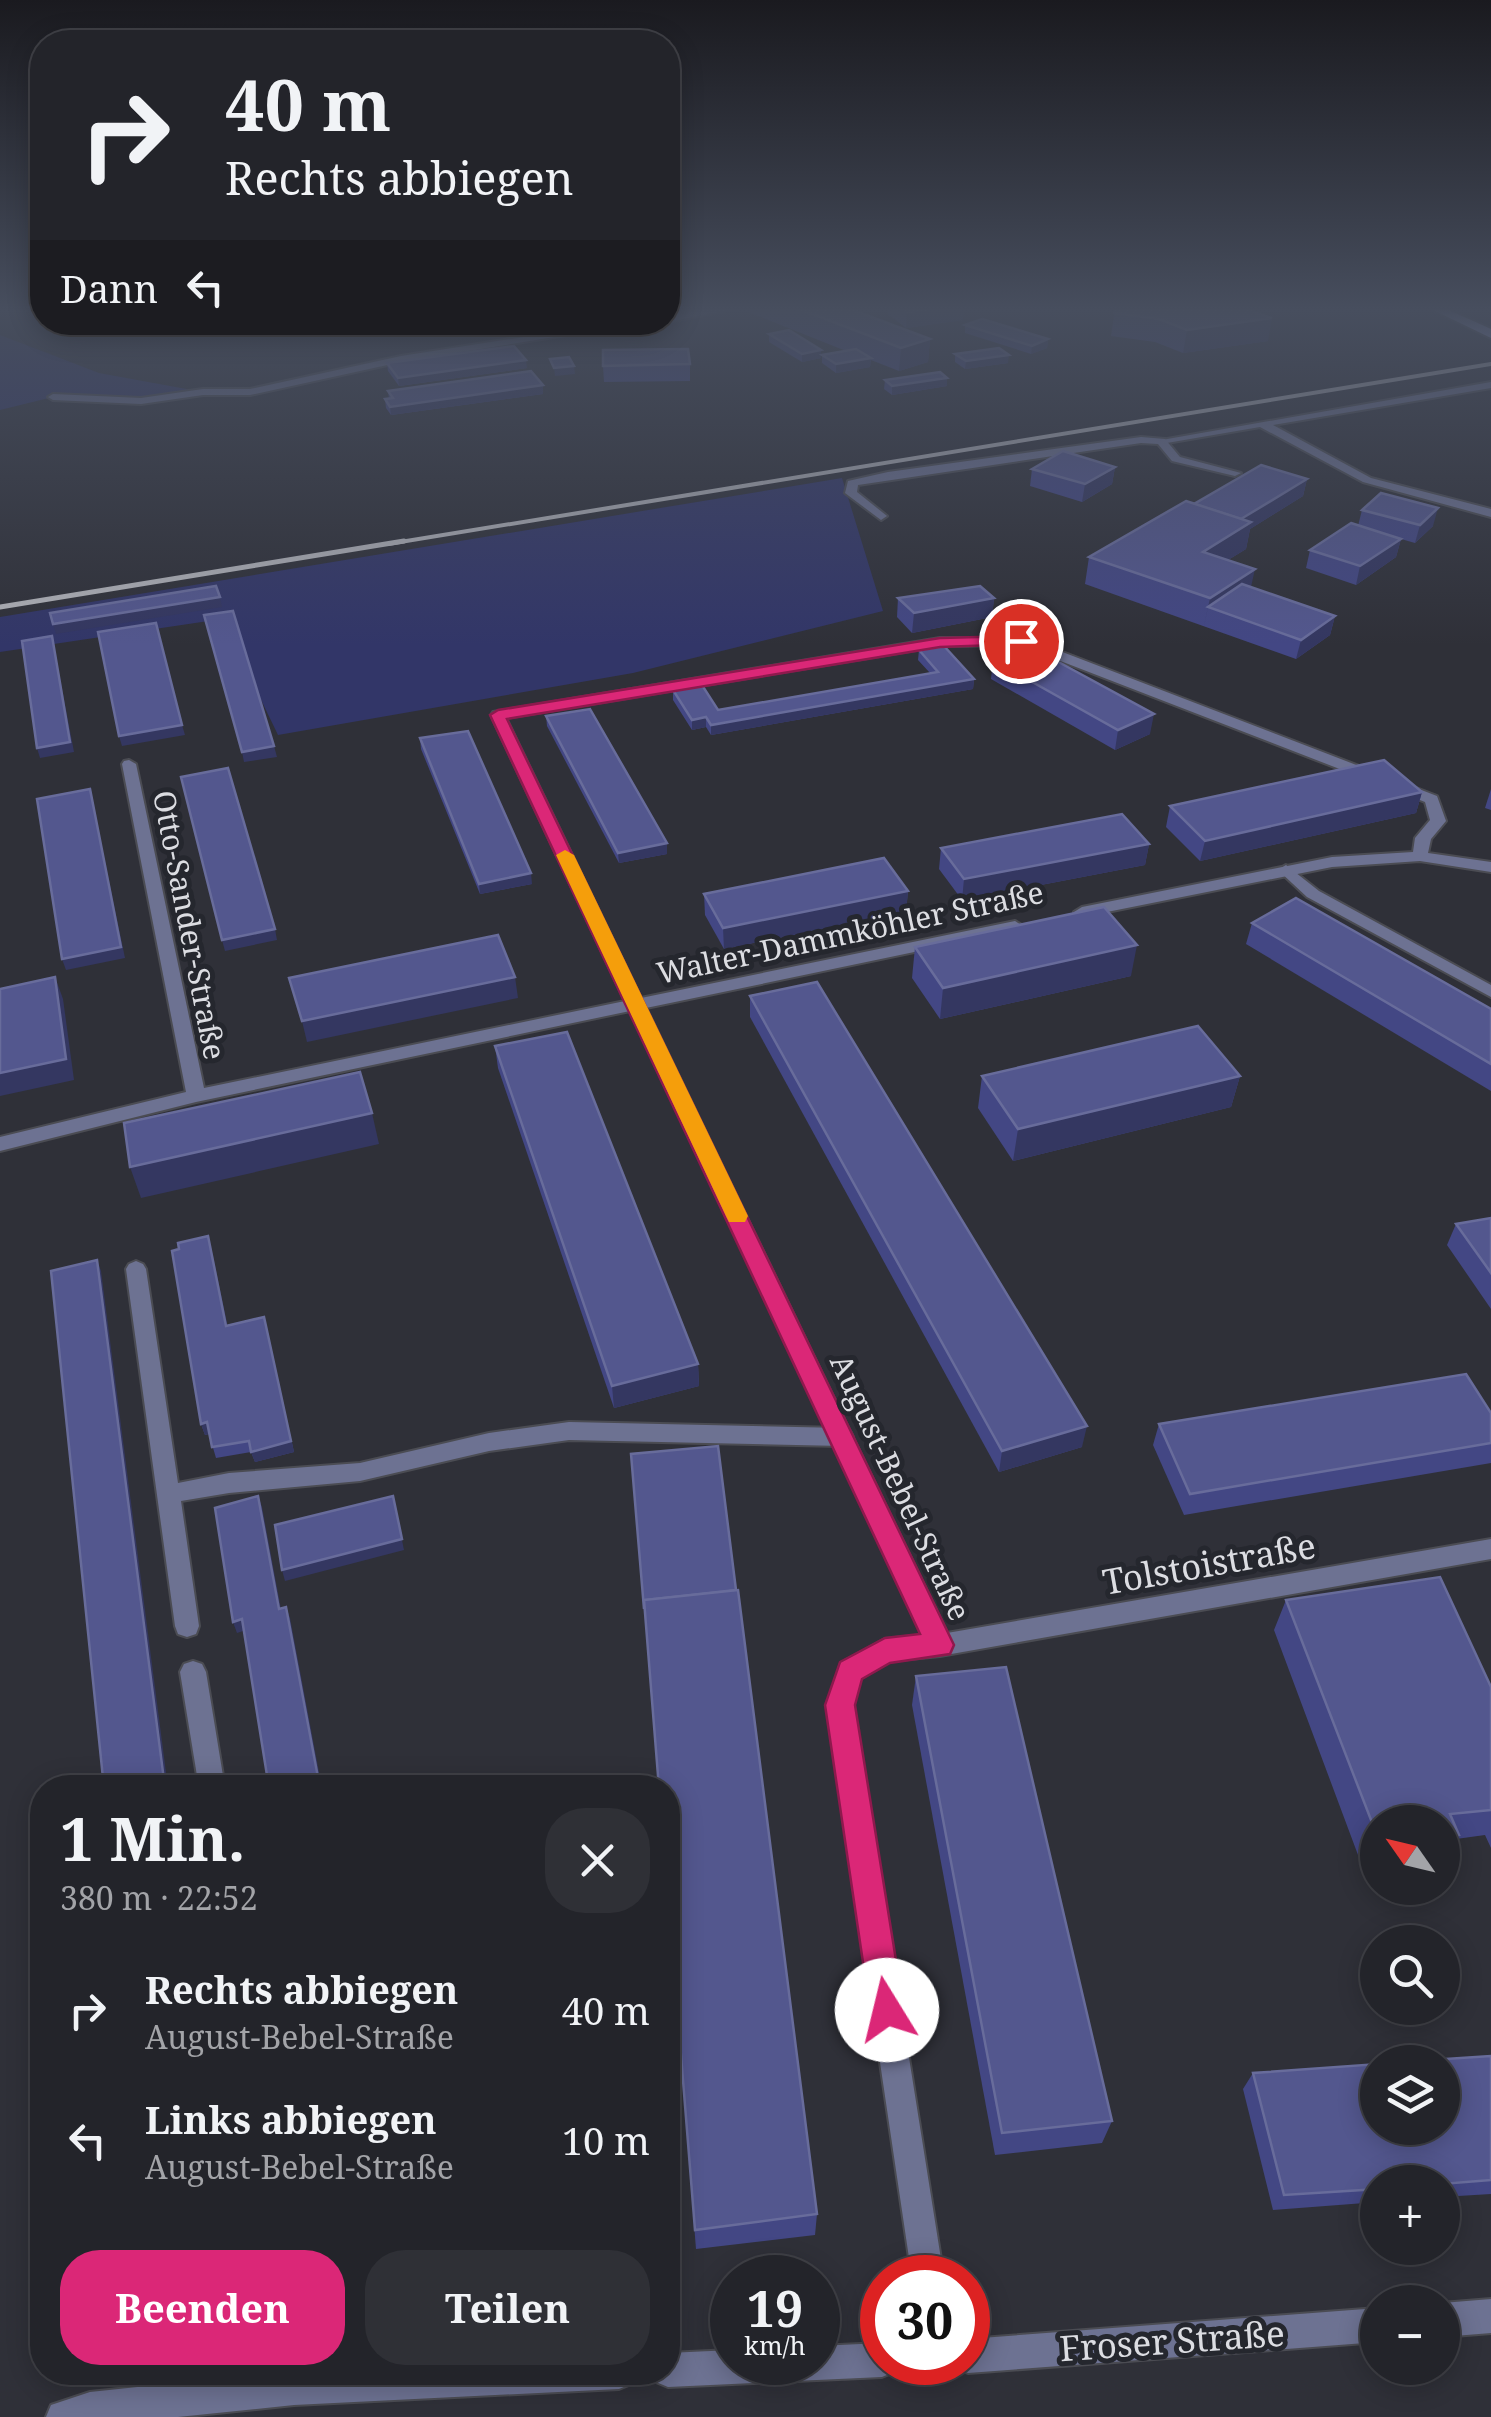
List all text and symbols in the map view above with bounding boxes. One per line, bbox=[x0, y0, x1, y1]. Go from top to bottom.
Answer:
text: 40 m bbox=[225, 56, 391, 152]
icon: right bbox=[60, 70, 190, 200]
text: Rechts abbiegen bbox=[225, 147, 574, 208]
icon: left bbox=[178, 260, 233, 315]
text: Dann bbox=[60, 262, 158, 314]
pin bbox=[979, 599, 1064, 684]
icon: arrive bbox=[994, 614, 1049, 669]
street label: Otto-Sander-Straße bbox=[144, 787, 236, 1063]
street label: Walter-Dammköhler Straße bbox=[653, 871, 1047, 993]
street label: August-Bebel-Straße bbox=[821, 1347, 981, 1627]
street label: Tolstoistraße bbox=[1099, 1521, 1319, 1605]
text: 1 Min. bbox=[60, 1797, 245, 1879]
north arrow bbox=[1360, 1805, 1460, 1905]
map controls bbox=[1360, 1805, 1460, 2385]
button: close bbox=[545, 1808, 650, 1913]
text: 380 m · 22:52 bbox=[60, 1876, 258, 1919]
button: search bbox=[1360, 1925, 1460, 2025]
position arrow bbox=[835, 1958, 939, 2062]
text: Rechts abbiegen bbox=[145, 1963, 458, 2015]
icon: right bbox=[60, 1983, 115, 2038]
text: 40 m bbox=[562, 1984, 650, 2036]
text: August-Bebel-Straße bbox=[145, 2015, 454, 2058]
button: layers bbox=[1360, 2045, 1460, 2145]
text: Links abbiegen bbox=[145, 2093, 437, 2145]
icon: left bbox=[60, 2113, 115, 2168]
text: 10 m bbox=[562, 2114, 650, 2166]
text: August-Bebel-Straße bbox=[145, 2145, 454, 2188]
button: + bbox=[1360, 2165, 1460, 2265]
button: Beenden bbox=[60, 2250, 345, 2365]
button: Teilen bbox=[365, 2250, 650, 2365]
speed limit sign: 30 bbox=[860, 2255, 990, 2385]
text: 19 bbox=[747, 2274, 803, 2342]
button: − bbox=[1360, 2285, 1460, 2385]
street label: Froser Straße bbox=[1058, 2309, 1286, 2371]
text: km/h bbox=[744, 2328, 806, 2362]

